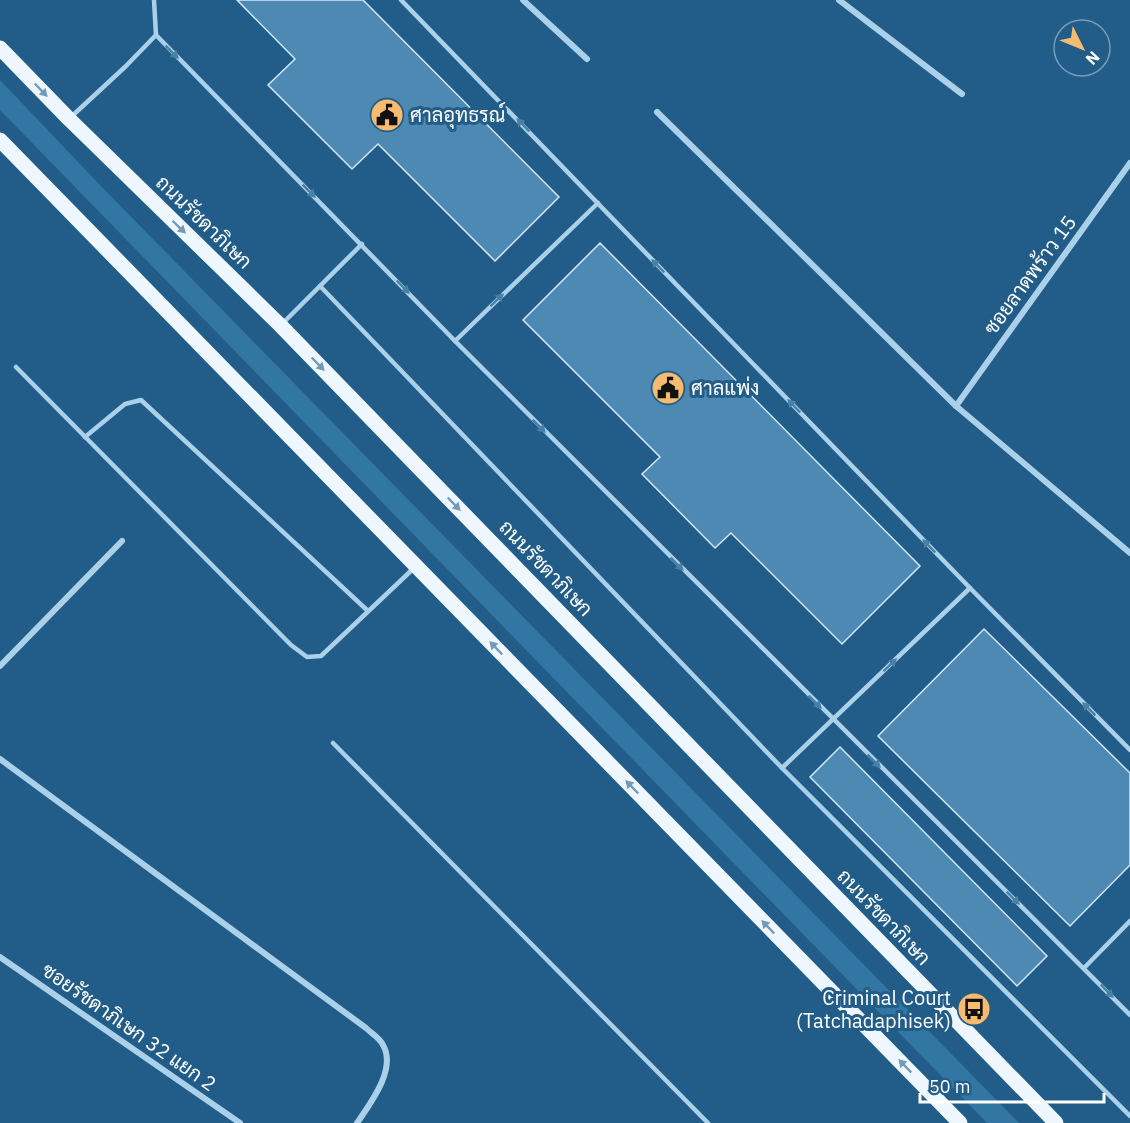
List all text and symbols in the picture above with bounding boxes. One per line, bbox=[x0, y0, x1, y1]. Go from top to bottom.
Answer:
north arrow bbox=[1052, 18, 1112, 78]
one-way arrow bbox=[165, 44, 179, 59]
text: N bbox=[1082, 47, 1104, 69]
one-way arrow bbox=[33, 83, 47, 97]
public building icon: ศาลอุทธรณ์ bbox=[369, 97, 405, 133]
place label: ศาลอุทธรณ์ bbox=[410, 101, 505, 129]
one-way arrow bbox=[516, 119, 530, 133]
street label: ถนนรัชดาภิเษก bbox=[150, 169, 258, 274]
one-way arrow bbox=[301, 183, 315, 197]
street label: ซอยลาดพร้าว 15 bbox=[977, 210, 1082, 340]
one-way arrow bbox=[172, 220, 187, 234]
one-way arrow bbox=[651, 258, 665, 273]
one-way arrow bbox=[395, 279, 409, 293]
one-way arrow bbox=[490, 294, 504, 308]
one-way arrow bbox=[311, 357, 325, 372]
public building icon: ศาลแพ่ง bbox=[650, 370, 686, 406]
place label: ศาลแพ่ง bbox=[691, 374, 759, 401]
one-way arrow bbox=[787, 399, 801, 413]
one-way arrow bbox=[532, 418, 546, 432]
one-way arrow bbox=[447, 497, 461, 512]
street label: ถนนรัชดาภิเษก bbox=[494, 514, 599, 622]
one-way arrow bbox=[922, 539, 936, 554]
one-way arrow bbox=[670, 556, 684, 571]
one-way arrow bbox=[489, 640, 503, 655]
one-way arrow bbox=[882, 658, 896, 672]
one-way arrow bbox=[807, 694, 821, 708]
one-way arrow bbox=[1082, 702, 1096, 716]
one-way arrow bbox=[866, 753, 880, 767]
one-way arrow bbox=[625, 780, 639, 795]
street label: ถนนรัชดาภิเษก bbox=[832, 863, 937, 971]
one-way arrow bbox=[1005, 890, 1019, 904]
one-way arrow bbox=[762, 920, 776, 934]
street label: ซอยรัชดาภิเษก 32 แยก 2 bbox=[37, 956, 222, 1097]
place label: Criminal Court (Tatchadaphisek) bbox=[796, 984, 951, 1034]
one-way arrow bbox=[1099, 984, 1113, 998]
bus stop icon: Criminal Court (Tatchadaphisek) bbox=[956, 991, 992, 1027]
one-way arrow bbox=[898, 1060, 912, 1074]
scale bar bbox=[920, 1066, 1104, 1104]
text: 50 m bbox=[929, 1075, 971, 1098]

